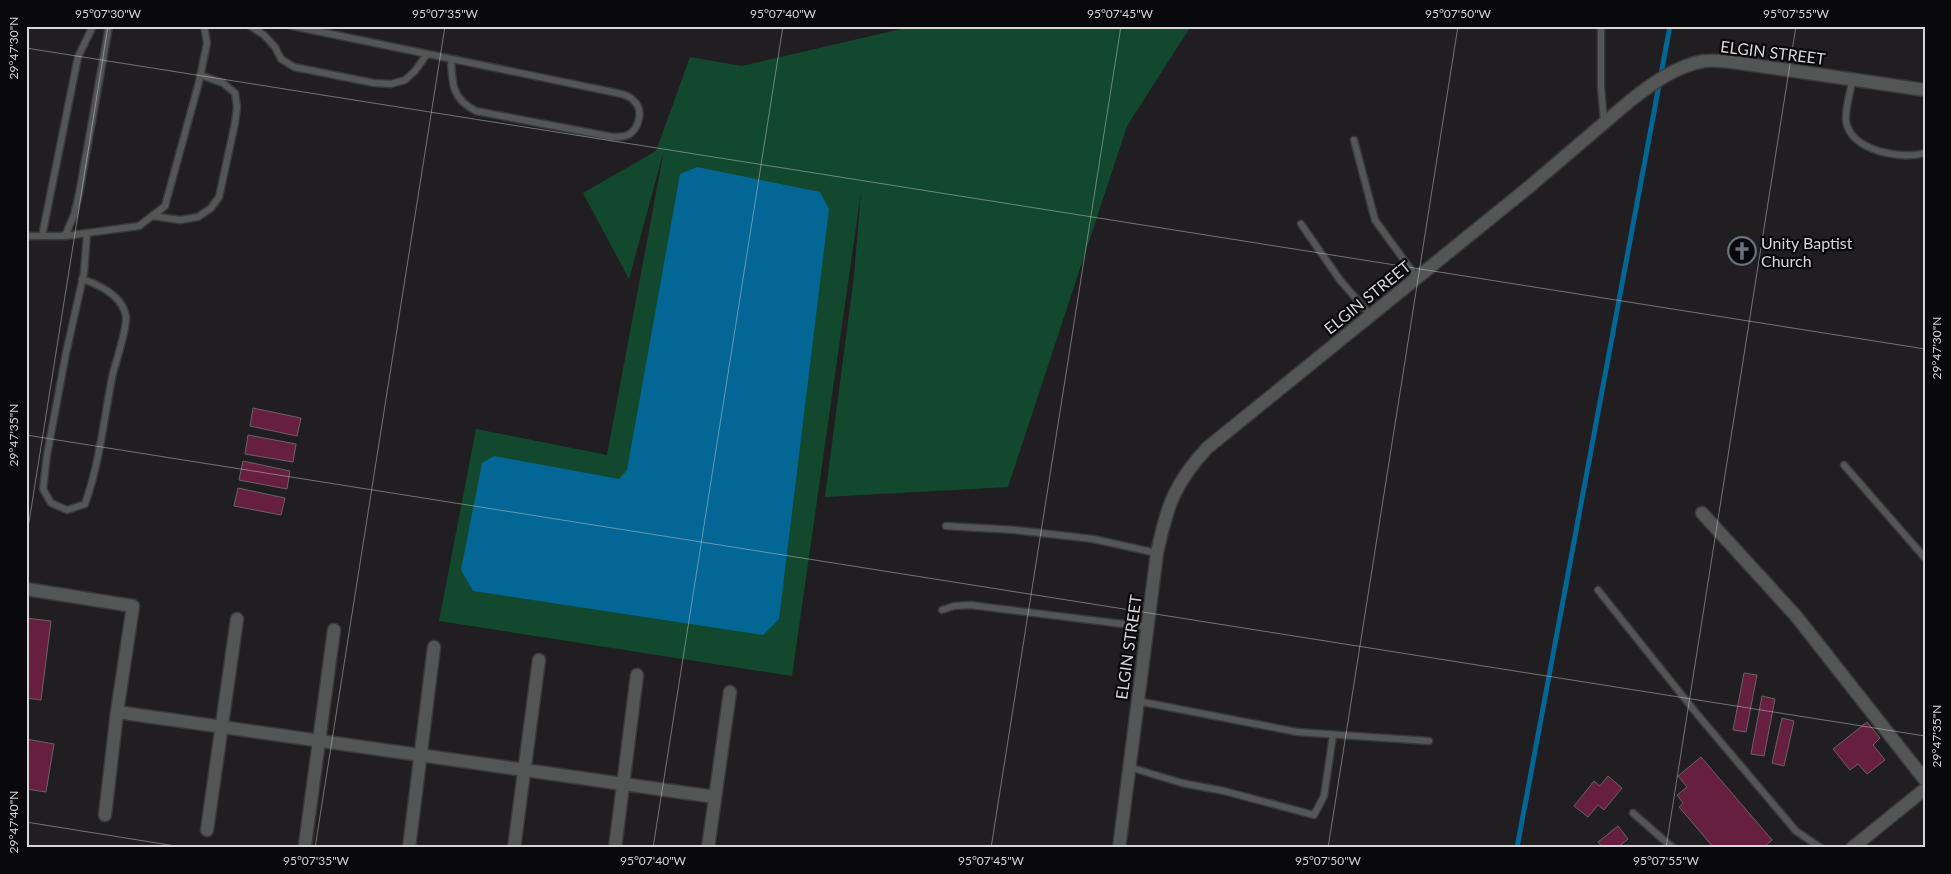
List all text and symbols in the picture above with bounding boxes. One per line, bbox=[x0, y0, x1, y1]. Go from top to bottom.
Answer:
text: 95°07'30"W bbox=[75, 6, 142, 21]
text: 95°07'35"W bbox=[412, 6, 479, 21]
text: 95°07'40"W bbox=[750, 6, 817, 21]
text: 95°07'45"W bbox=[1087, 6, 1154, 21]
text: 95°07'50"W bbox=[1425, 6, 1492, 21]
text: 95°07'55"W bbox=[1763, 6, 1830, 21]
text: 29°47'30"N bbox=[6, 17, 21, 79]
street label: ELGIN STREET bbox=[1719, 36, 1827, 68]
place label: Unity Baptist Church bbox=[1761, 233, 1853, 270]
church icon: Unity Baptist Church bbox=[1727, 236, 1757, 266]
street label: ELGIN STREET bbox=[1320, 256, 1414, 338]
text: 29°47'30"N bbox=[1929, 317, 1944, 379]
text: 29°47'35"N bbox=[6, 404, 21, 466]
street label: ELGIN STREET bbox=[1111, 593, 1145, 701]
text: 29°47'35"N bbox=[1929, 705, 1944, 767]
text: 29°47'40"N bbox=[6, 791, 21, 853]
text: 95°07'35"W bbox=[283, 853, 350, 868]
text: 95°07'40"W bbox=[620, 853, 687, 868]
text: 95°07'45"W bbox=[958, 853, 1025, 868]
text: 95°07'50"W bbox=[1295, 853, 1362, 868]
text: 95°07'55"W bbox=[1633, 853, 1700, 868]

